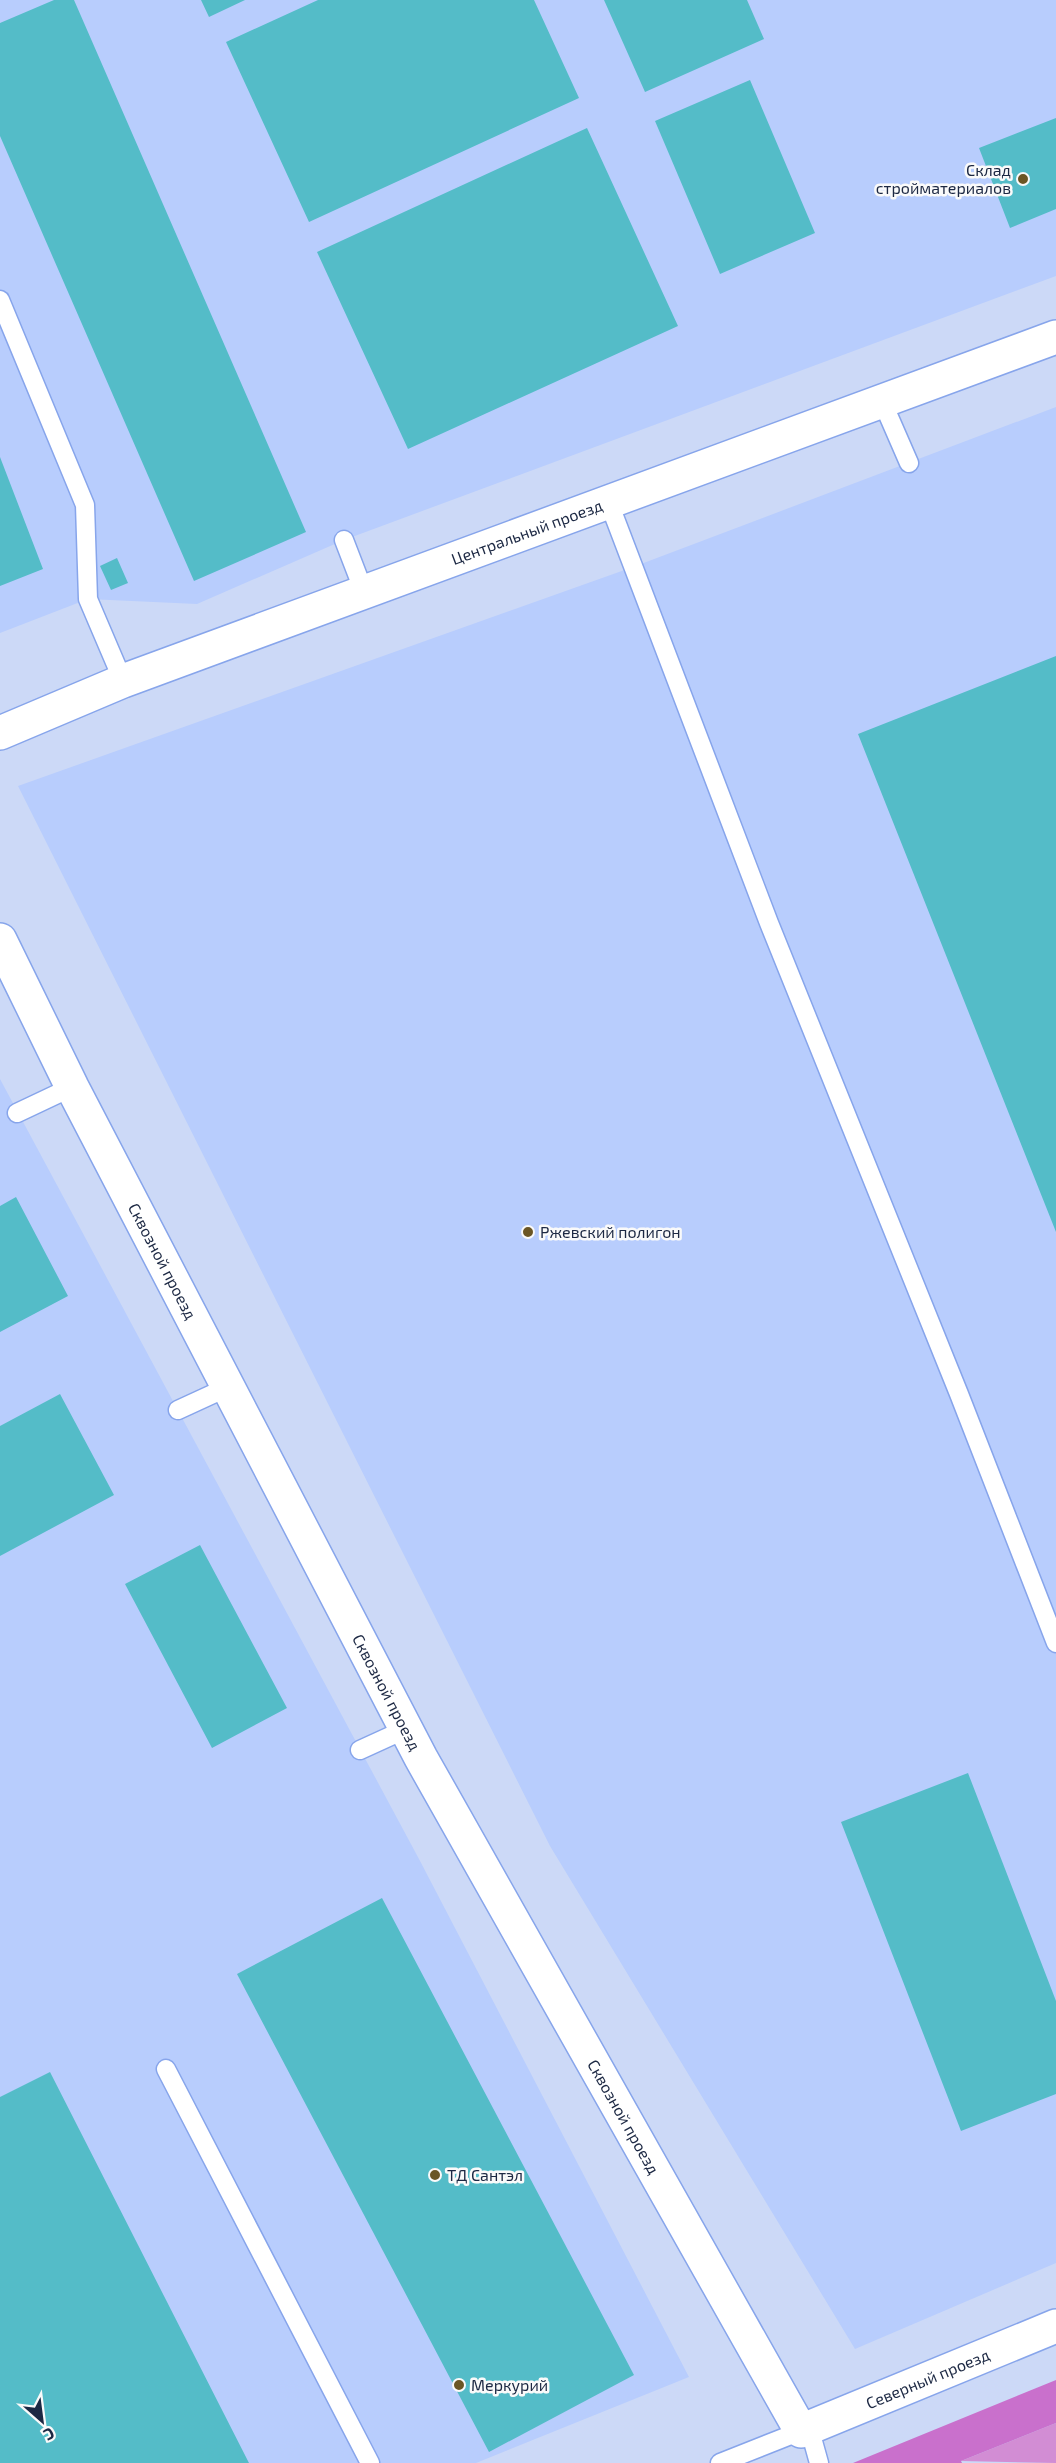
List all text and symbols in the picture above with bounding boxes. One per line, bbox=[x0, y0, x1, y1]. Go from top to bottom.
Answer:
place label: Склад стройматериалов bbox=[876, 160, 1011, 197]
marker: Склад стройматериалов bbox=[1016, 172, 1030, 186]
street label: Центральный проезд bbox=[448, 495, 605, 568]
street label: Сквозной проезд bbox=[125, 1200, 201, 1322]
place label: Ржевский полигон bbox=[540, 1222, 681, 1241]
marker: Ржевский полигон bbox=[521, 1225, 535, 1239]
street label: Сквозной проезд bbox=[349, 1631, 425, 1754]
street label: Сквозной проезд bbox=[584, 2056, 664, 2177]
place label: ТД Сантэл bbox=[447, 2165, 523, 2184]
marker: ТД Сантэл bbox=[428, 2168, 442, 2182]
street label: Северный проезд bbox=[863, 2344, 992, 2412]
place label: Меркурий bbox=[471, 2375, 548, 2395]
marker: Меркурий bbox=[452, 2378, 466, 2392]
north arrow bbox=[12, 2391, 72, 2451]
text: С bbox=[41, 2424, 58, 2445]

